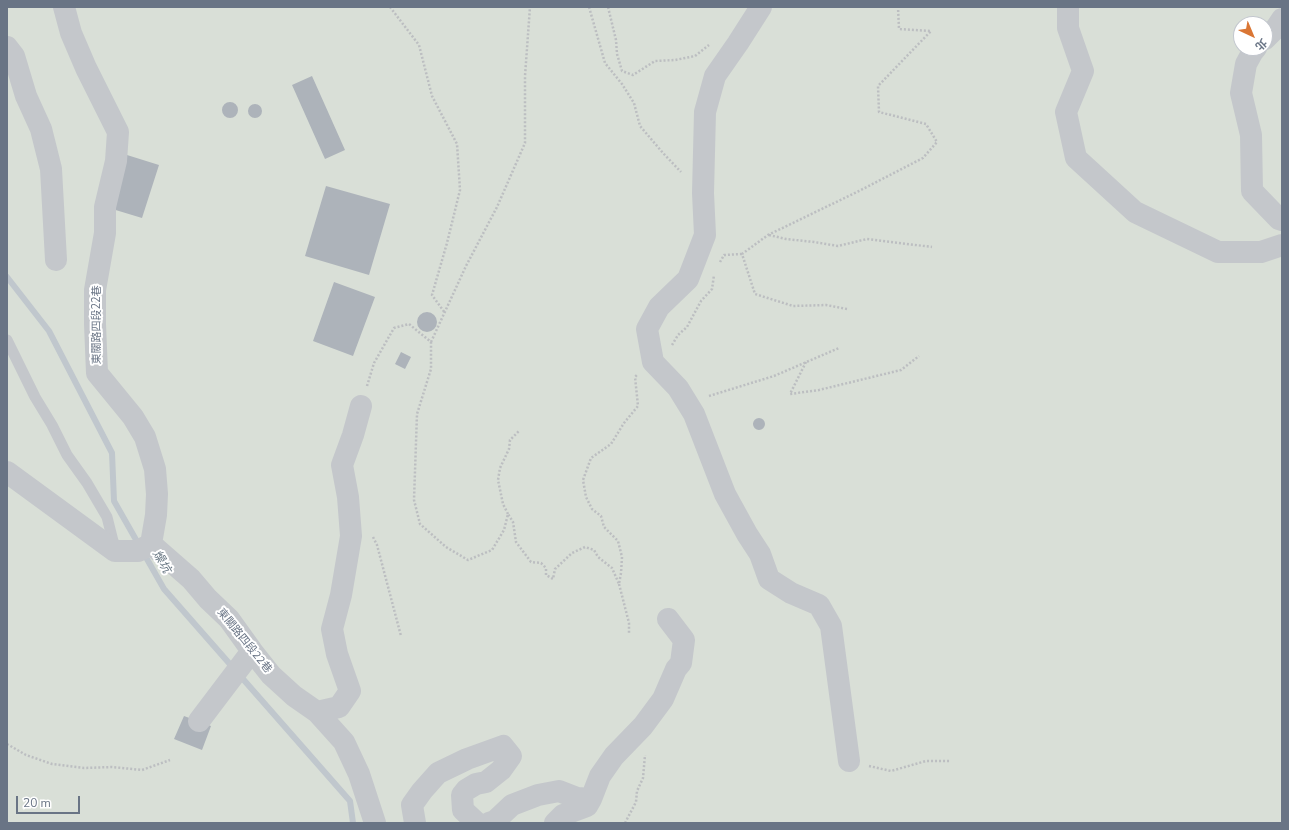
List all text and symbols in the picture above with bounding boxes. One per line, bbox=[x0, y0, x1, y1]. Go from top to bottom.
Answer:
north arrow bbox=[1233, 16, 1273, 56]
text: 北 bbox=[1252, 35, 1270, 53]
street label: 東關路四段22巷 bbox=[90, 285, 104, 365]
water label: 燥坑 bbox=[149, 548, 173, 576]
street label: 東關路四段22巷 bbox=[214, 606, 274, 676]
scale bar bbox=[18, 788, 82, 814]
text: 20 m bbox=[23, 795, 51, 811]

